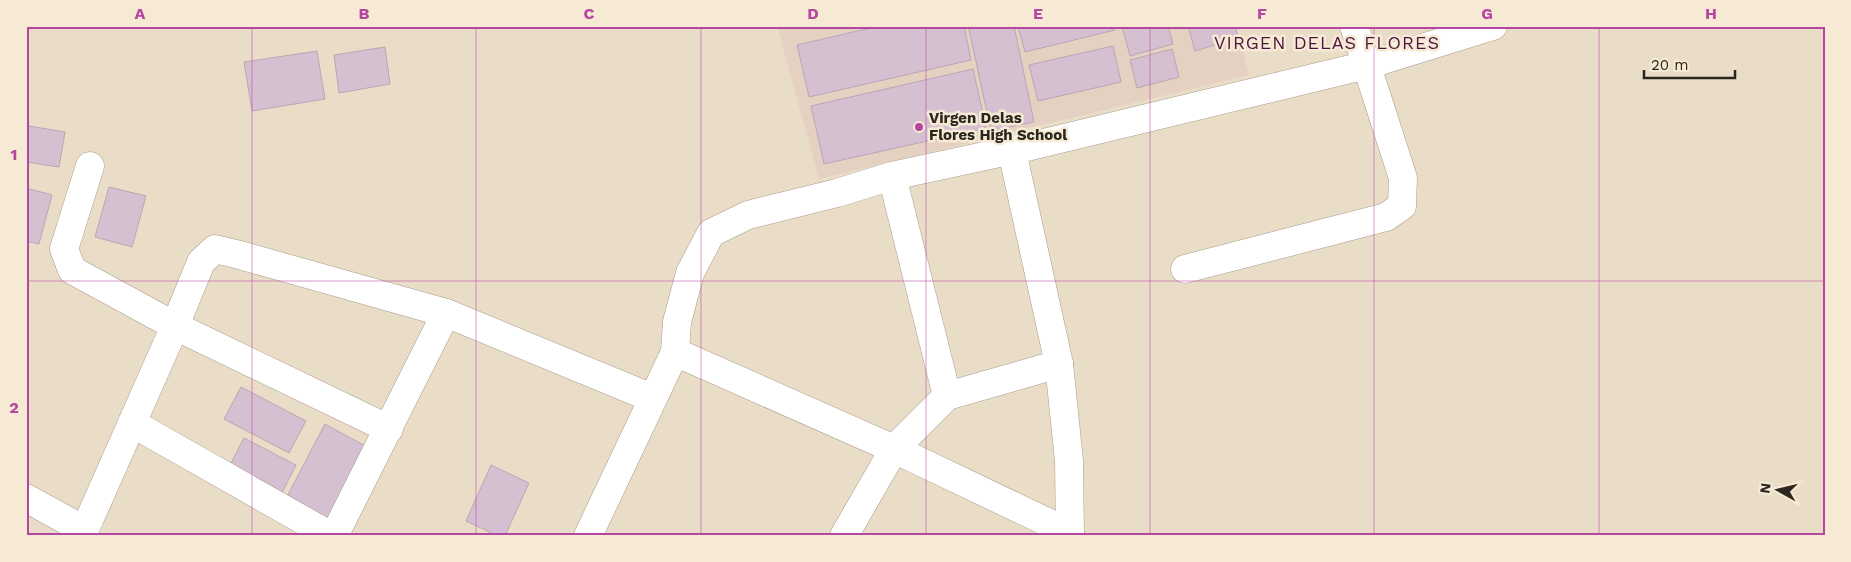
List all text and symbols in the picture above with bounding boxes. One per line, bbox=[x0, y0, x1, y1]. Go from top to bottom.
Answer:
text: A bbox=[135, 4, 146, 23]
text: B bbox=[359, 4, 370, 23]
text: C bbox=[584, 4, 595, 23]
text: D bbox=[807, 4, 819, 23]
text: E bbox=[1033, 4, 1043, 23]
text: F bbox=[1257, 4, 1267, 23]
text: G bbox=[1481, 4, 1493, 23]
text: H bbox=[1705, 4, 1717, 23]
district label: VIRGEN DELAS FLORES bbox=[1214, 32, 1440, 53]
scale bar bbox=[1644, 48, 1735, 80]
text: 20 m bbox=[1651, 56, 1689, 74]
place label: Virgen Delas Flores High School bbox=[929, 109, 1067, 144]
marker: Virgen Delas Flores High School bbox=[913, 121, 925, 133]
text: 1 bbox=[11, 145, 17, 164]
text: 2 bbox=[9, 398, 19, 417]
north arrow bbox=[1754, 464, 1804, 514]
text: N bbox=[1756, 482, 1774, 494]

